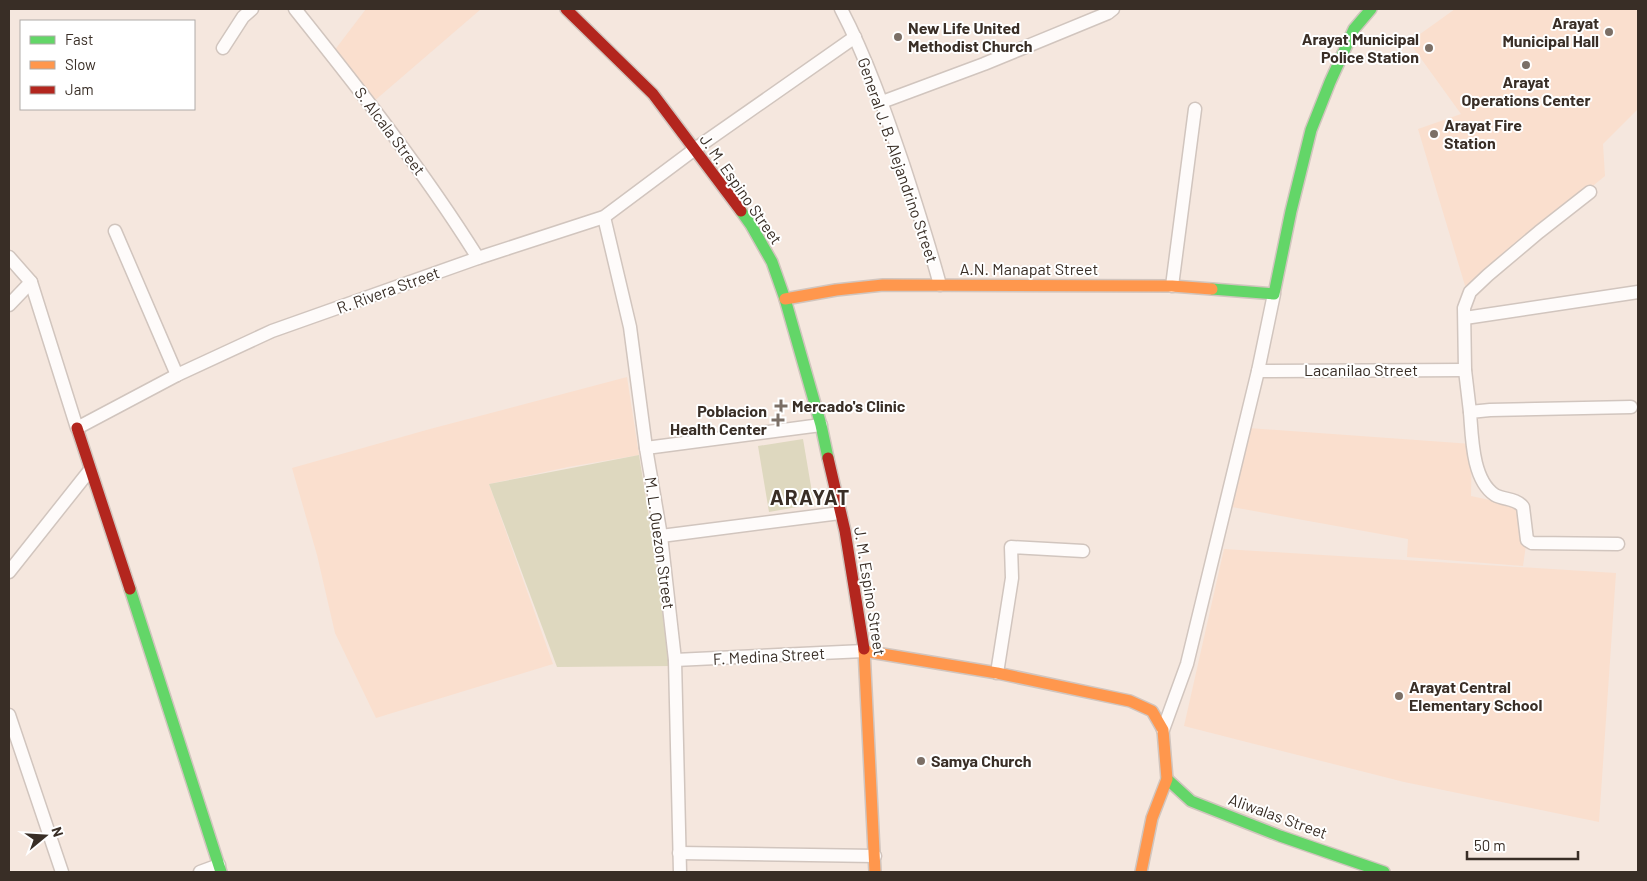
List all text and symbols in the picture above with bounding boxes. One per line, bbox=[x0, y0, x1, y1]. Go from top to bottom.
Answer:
place label: Arayat Municipal Hall bbox=[1502, 13, 1599, 50]
place label: New Life United Methodist Church bbox=[908, 18, 1033, 55]
legend bbox=[20, 20, 195, 110]
marker: Arayat Municipal Hall bbox=[1603, 26, 1615, 38]
place label: Arayat Municipal Police Station bbox=[1302, 29, 1419, 66]
text: Fast bbox=[65, 30, 93, 48]
marker: New Life United Methodist Church bbox=[892, 31, 904, 43]
marker: Arayat Municipal Police Station bbox=[1423, 42, 1435, 54]
text: Slow bbox=[65, 55, 96, 73]
street label: General J. B. Alejandrino Street bbox=[854, 55, 943, 265]
marker: Arayat Operations Center bbox=[1520, 59, 1532, 71]
place label: Arayat Operations Center bbox=[1461, 72, 1591, 109]
text: Jam bbox=[65, 80, 94, 98]
street label: S. Alcala Street bbox=[351, 83, 430, 179]
place label: Arayat Fire Station bbox=[1444, 115, 1522, 152]
marker: Arayat Fire Station bbox=[1428, 128, 1440, 140]
street label: J. M. Espino Street bbox=[696, 130, 787, 247]
street label: A.N. Manapat Street bbox=[960, 259, 1098, 278]
street label: R. Rivera Street bbox=[334, 262, 442, 317]
street label: Lacanilao Street bbox=[1304, 360, 1418, 379]
place label: Mercado's Clinic bbox=[792, 396, 906, 415]
marker: Mercado's Clinic bbox=[774, 399, 788, 413]
place label: Poblacion Health Center bbox=[670, 401, 767, 438]
marker: Poblacion Health Center bbox=[771, 413, 785, 427]
street label: M. L. Quezon Street bbox=[642, 476, 679, 610]
district label: ARAYAT bbox=[770, 484, 850, 509]
street label: J. M. Espino Street bbox=[851, 525, 890, 657]
street label: F. Medina Street bbox=[712, 643, 825, 668]
place label: Arayat Central Elementary School bbox=[1409, 677, 1543, 714]
marker: Arayat Central Elementary School bbox=[1393, 690, 1405, 702]
place label: Samya Church bbox=[931, 751, 1032, 770]
marker: Samya Church bbox=[915, 755, 927, 767]
street label: Aliwalas Street bbox=[1226, 789, 1330, 842]
north arrow bbox=[20, 811, 70, 861]
text: N bbox=[48, 825, 67, 839]
scale bar bbox=[1467, 828, 1578, 860]
text: 50 m bbox=[1474, 836, 1506, 854]

